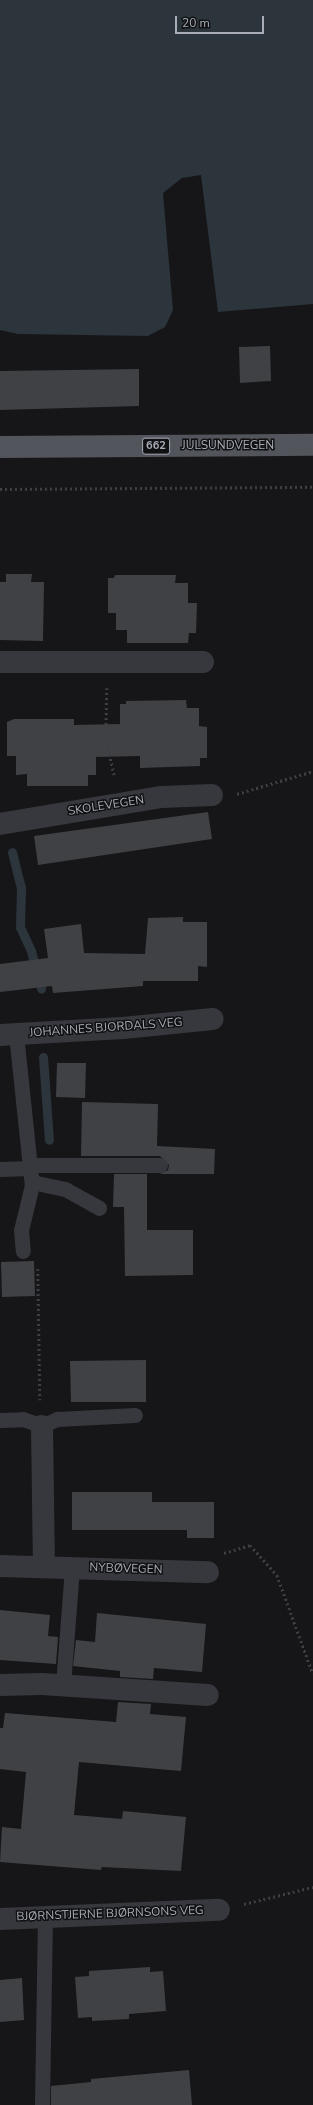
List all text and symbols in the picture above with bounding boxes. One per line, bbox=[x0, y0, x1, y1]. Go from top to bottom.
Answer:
scale bar bbox=[177, 8, 266, 34]
text: 20 m bbox=[182, 15, 210, 31]
road number: 662 bbox=[142, 437, 170, 455]
street label: JULSUNDVEGEN bbox=[182, 439, 274, 453]
street label: SKOLEVEGEN bbox=[67, 793, 145, 819]
street label: JOHANNES BJORDALS VEG bbox=[29, 1015, 183, 1041]
street label: NYBØVEGEN bbox=[89, 1561, 163, 1577]
street label: BJØRNSTJERNE BJØRNSONS VEG bbox=[16, 1904, 204, 1924]

